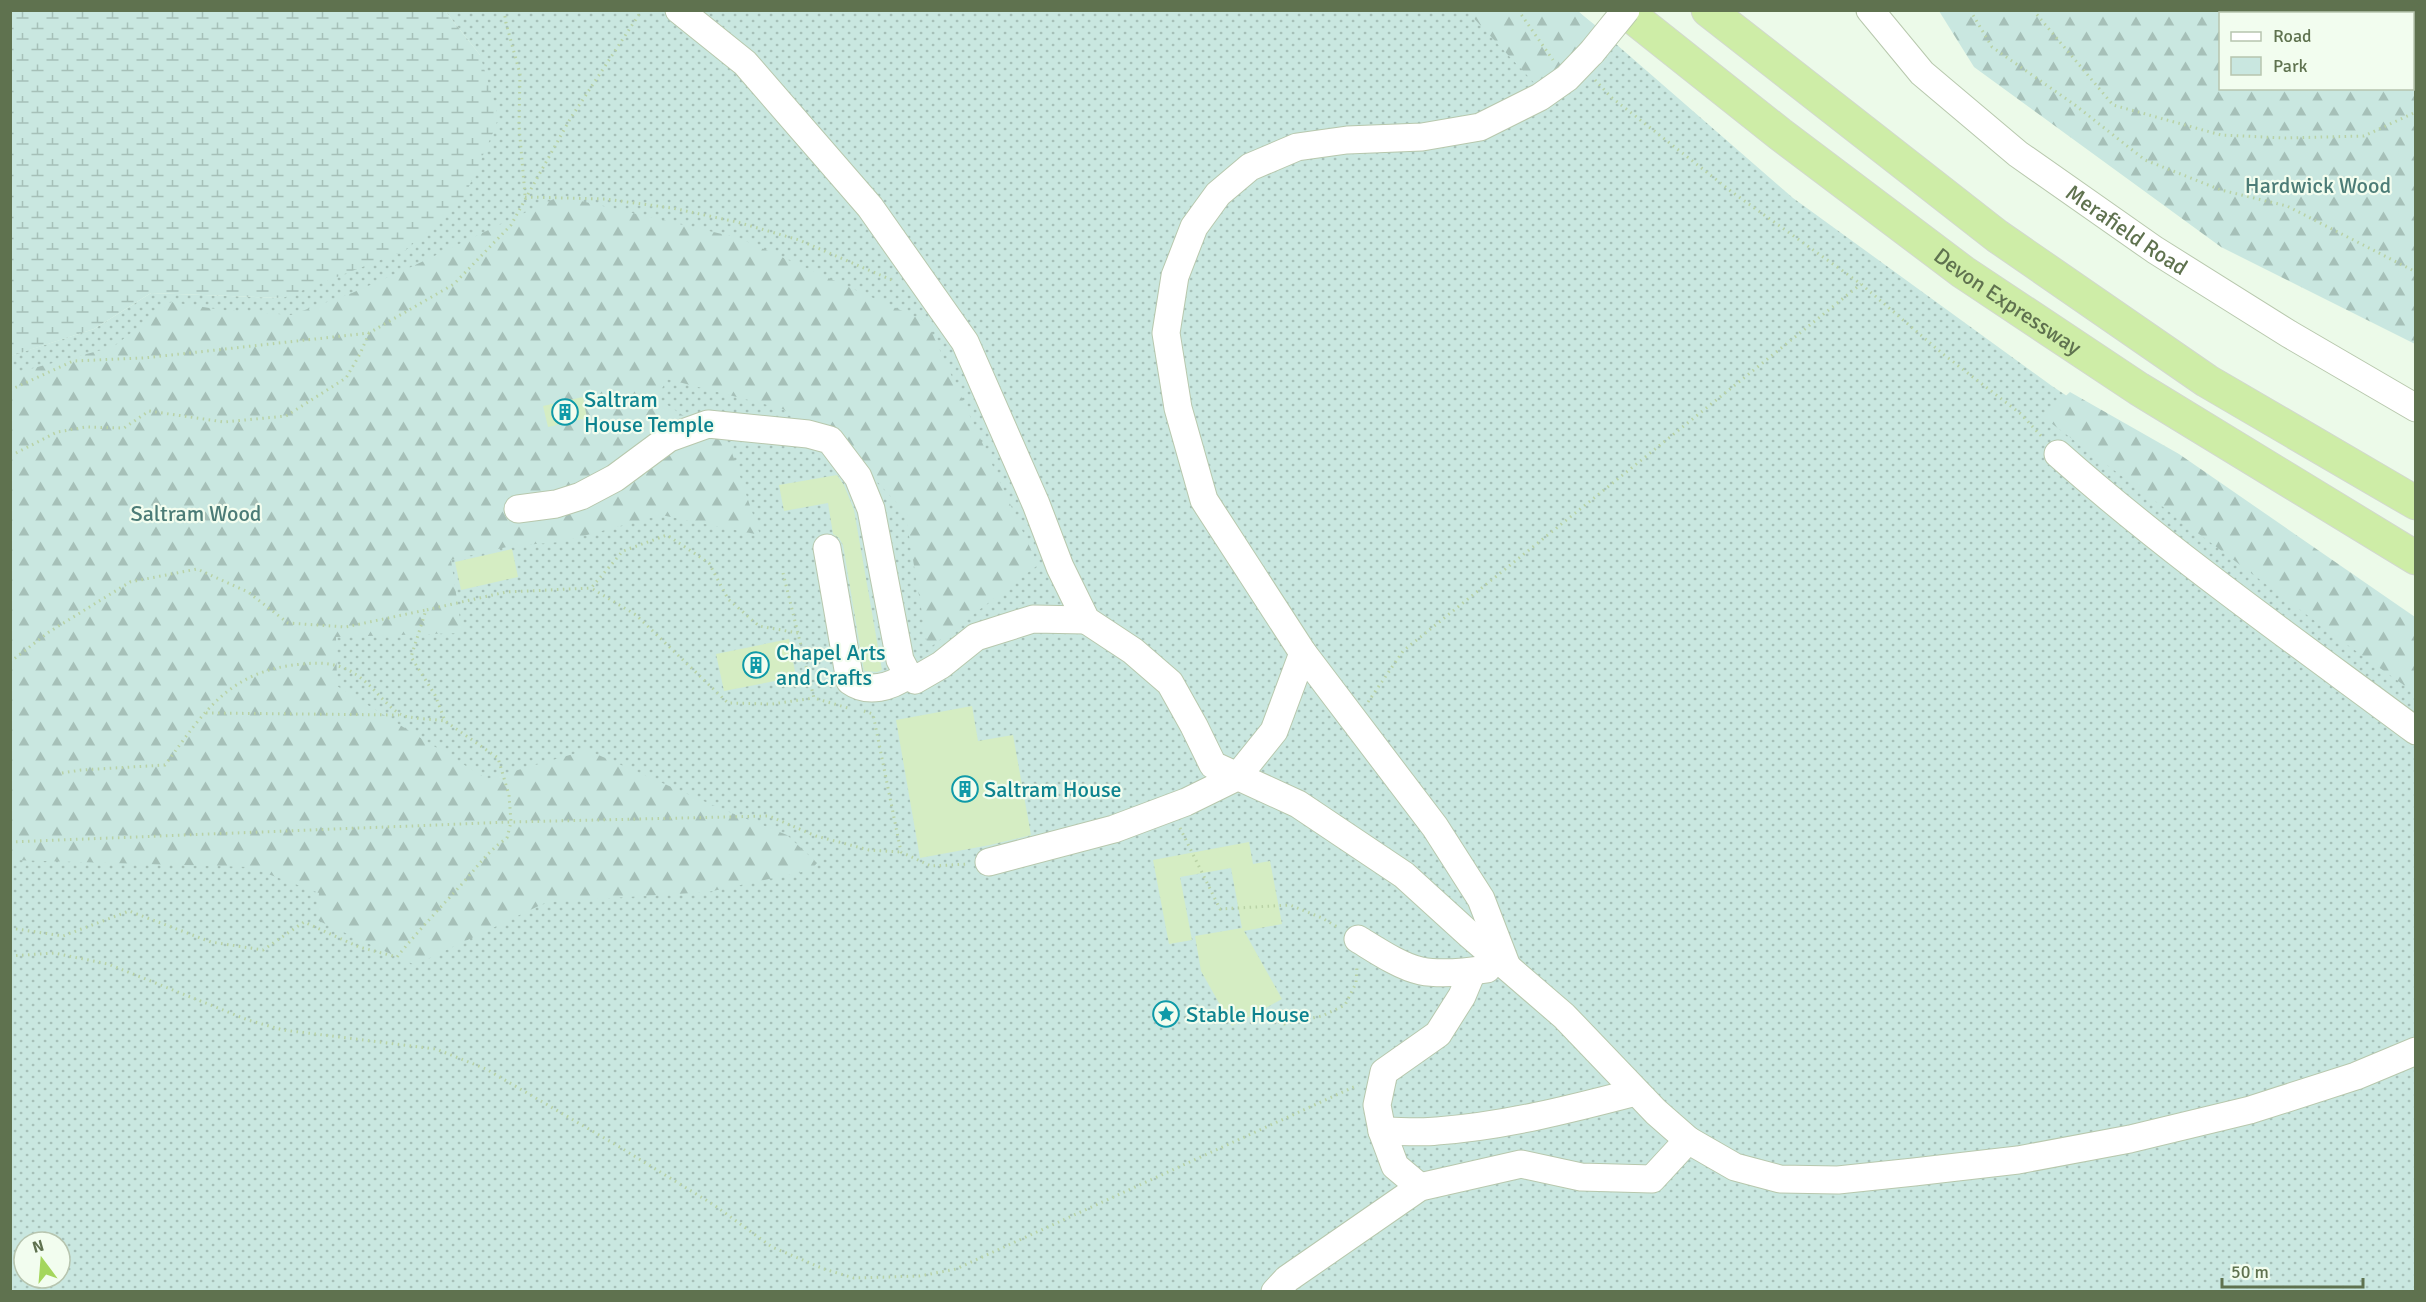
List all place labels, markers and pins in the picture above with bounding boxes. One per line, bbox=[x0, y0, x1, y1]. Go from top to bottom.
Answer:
place label: Saltram House Temple bbox=[584, 386, 714, 438]
building icon: Saltram House Temple bbox=[550, 397, 580, 427]
place label: Chapel Arts and Crafts bbox=[776, 639, 886, 691]
building icon: Chapel Arts and Crafts bbox=[741, 650, 771, 680]
building icon: Saltram House bbox=[950, 774, 980, 804]
place label: Saltram House bbox=[984, 776, 1122, 803]
place icon: Stable House bbox=[1151, 999, 1181, 1029]
place label: Stable House bbox=[1186, 1001, 1310, 1028]

